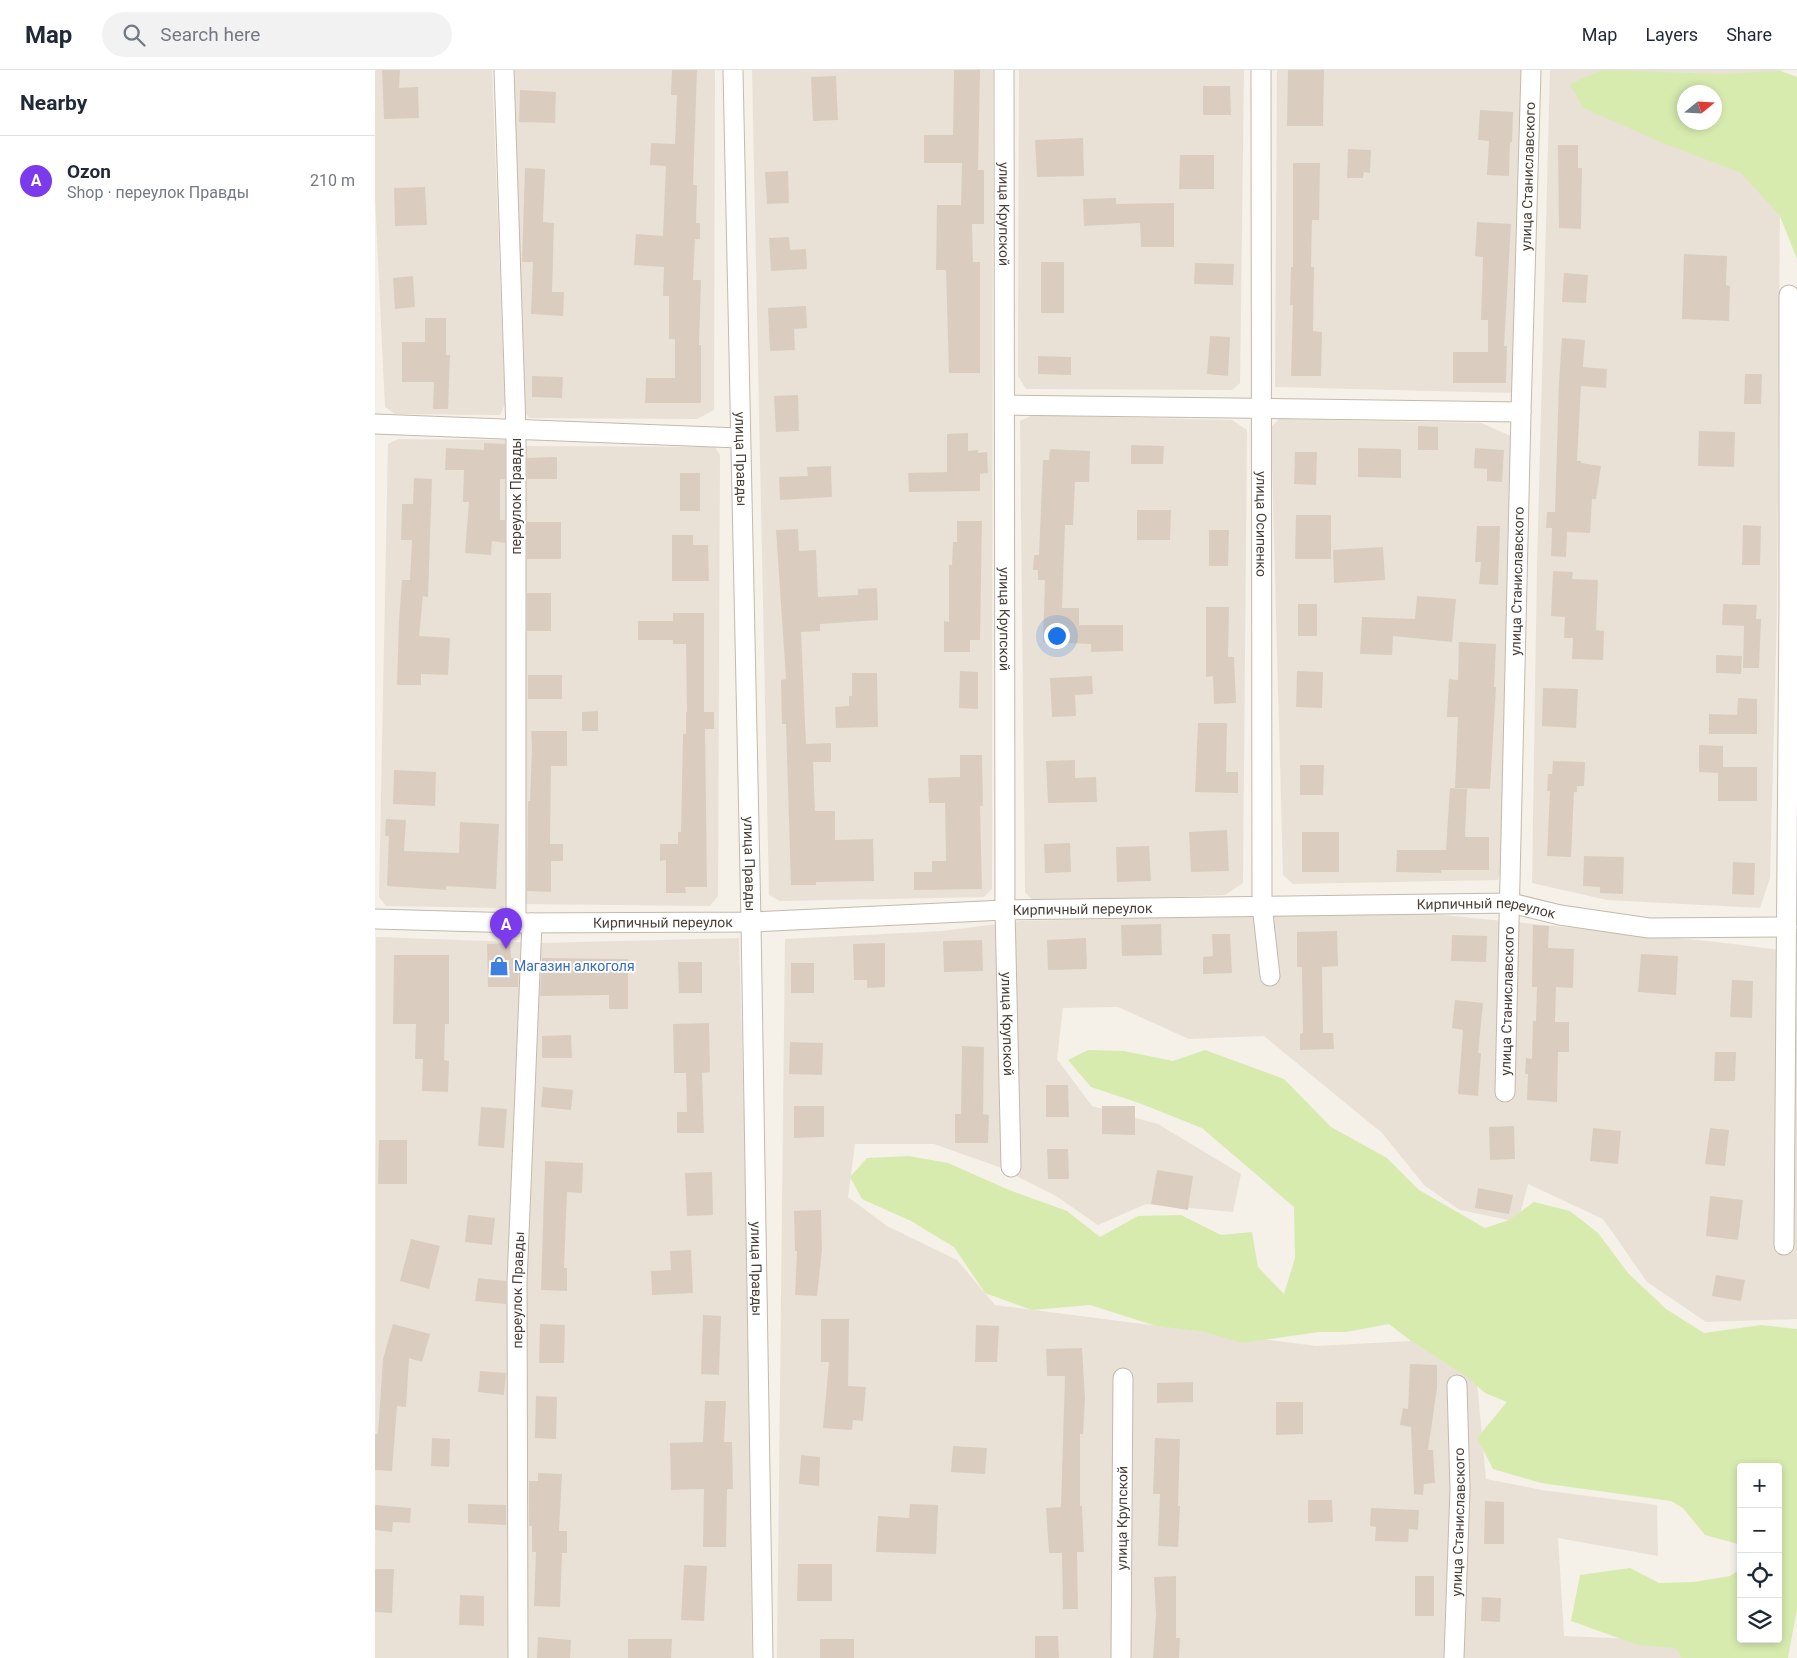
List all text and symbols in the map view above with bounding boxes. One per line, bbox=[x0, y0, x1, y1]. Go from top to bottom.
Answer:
search box bbox=[102, 12, 452, 57]
text: Map bbox=[25, 21, 72, 49]
icon: search bbox=[120, 21, 148, 49]
text: Search here bbox=[160, 23, 260, 46]
text: Map bbox=[1582, 24, 1617, 45]
text: Layers bbox=[1645, 24, 1698, 45]
text: Share bbox=[1726, 24, 1772, 45]
north arrow bbox=[1677, 85, 1722, 130]
text: Nearby bbox=[20, 91, 87, 115]
street label: улица Станиславского bbox=[1518, 102, 1538, 251]
text: Ozon bbox=[67, 160, 111, 183]
street label: улица Крупской bbox=[996, 162, 1012, 266]
text: A bbox=[31, 171, 41, 190]
text: 210 m bbox=[310, 171, 355, 190]
text: Shop · переулок Правды bbox=[67, 183, 249, 202]
street label: улица Правды bbox=[732, 411, 750, 506]
street label: переулок Правды bbox=[508, 438, 524, 554]
street label: улица Осипенко bbox=[1253, 471, 1270, 577]
street label: улица Станиславского bbox=[1507, 506, 1527, 656]
street label: улица Крупской bbox=[997, 567, 1013, 671]
your location bbox=[1044, 623, 1070, 649]
street label: улица Правды bbox=[741, 816, 759, 911]
street label: Кирпичный переулок bbox=[1417, 895, 1558, 922]
street label: Кирпичный переулок bbox=[1013, 900, 1153, 918]
pin: A bbox=[490, 908, 522, 949]
street label: Кирпичный переулок bbox=[593, 914, 733, 931]
street label: улица Станиславского bbox=[1497, 926, 1517, 1076]
shop icon: Магазин алкоголя bbox=[488, 955, 510, 977]
place label: Магазин алкоголя bbox=[514, 958, 635, 974]
street label: улица Крупской bbox=[998, 972, 1017, 1076]
street label: улица Правды bbox=[748, 1221, 765, 1316]
street label: переулок Правды bbox=[509, 1231, 527, 1349]
street label: улица Станиславского bbox=[1448, 1447, 1468, 1597]
map controls bbox=[1737, 1463, 1782, 1643]
button: + bbox=[1737, 1463, 1782, 1508]
street label: улица Крупской bbox=[1114, 1466, 1130, 1570]
button: − bbox=[1737, 1508, 1782, 1553]
button: locate bbox=[1737, 1553, 1782, 1598]
button: layers bbox=[1737, 1598, 1782, 1643]

